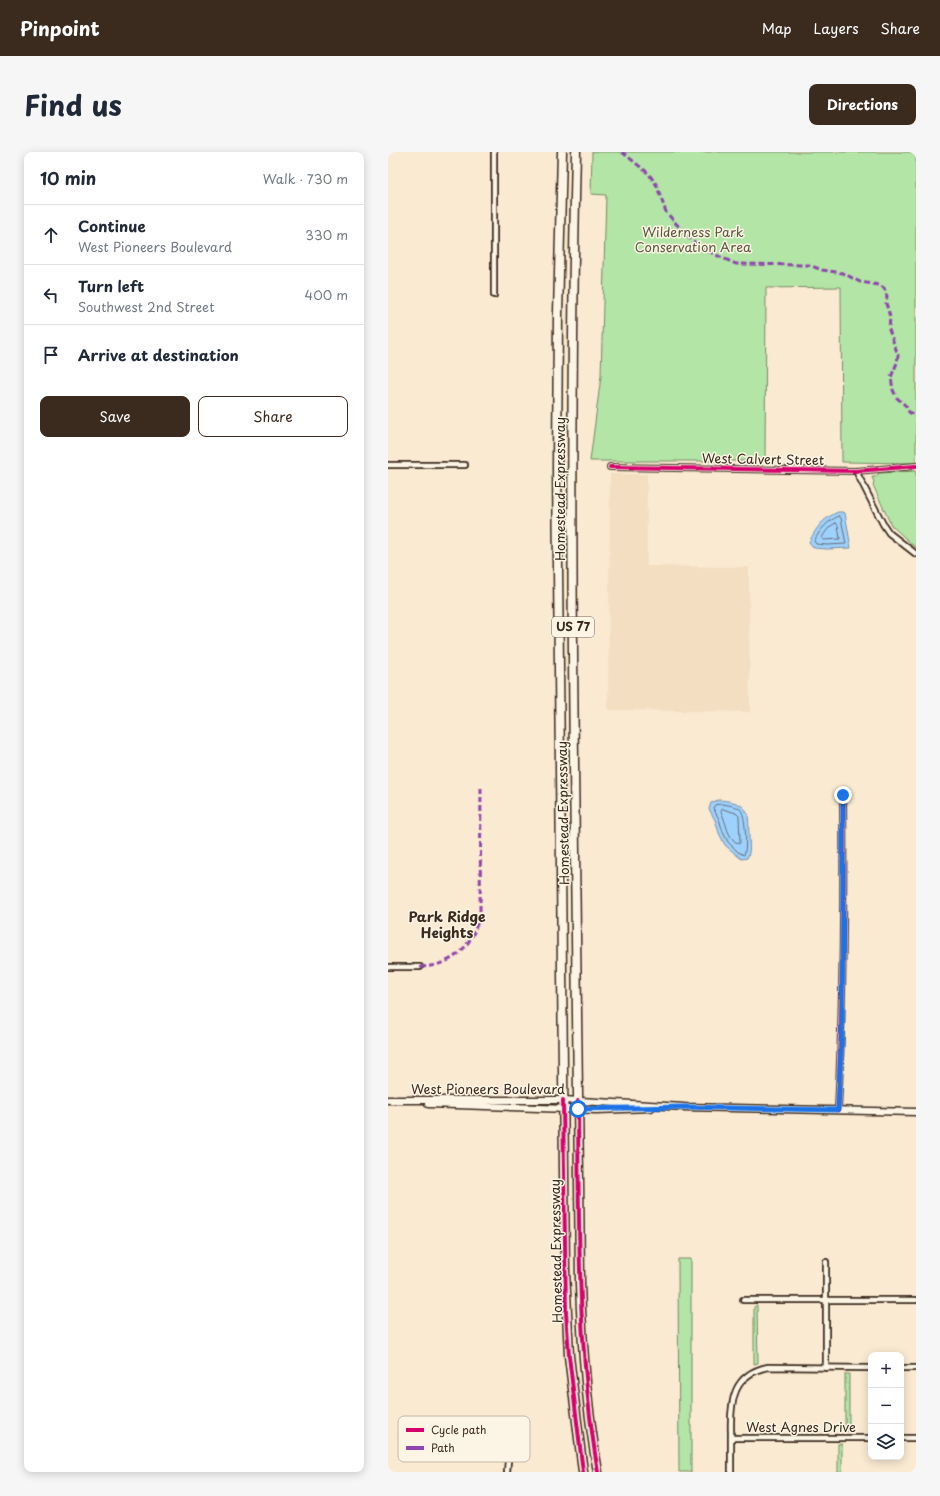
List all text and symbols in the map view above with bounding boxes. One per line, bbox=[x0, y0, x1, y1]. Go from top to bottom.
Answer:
text: Pinpoint bbox=[20, 14, 100, 42]
text: Map bbox=[762, 18, 792, 39]
text: Layers bbox=[814, 18, 859, 39]
text: Share bbox=[881, 18, 920, 39]
text: Find us bbox=[24, 83, 122, 126]
button: Directions bbox=[809, 84, 916, 125]
text: 10 min bbox=[40, 165, 96, 191]
text: Walk · 730 m bbox=[263, 169, 348, 188]
text: Continue bbox=[78, 214, 146, 237]
park label: Wilderness Park Conservation Area bbox=[635, 222, 752, 256]
icon: ahead bbox=[40, 224, 62, 246]
text: 330 m bbox=[305, 225, 348, 244]
text: West Pioneers Boulevard bbox=[78, 237, 232, 256]
text: Turn left bbox=[78, 274, 144, 297]
icon: left bbox=[40, 284, 62, 306]
text: 400 m bbox=[305, 285, 348, 304]
text: Southwest 2nd Street bbox=[78, 297, 214, 316]
text: Arrive at destination bbox=[78, 343, 239, 366]
icon: arrive bbox=[40, 344, 62, 366]
button: Save bbox=[40, 396, 190, 437]
button: Share bbox=[198, 396, 348, 437]
street label: Homestead Expressway bbox=[550, 417, 569, 561]
street label: West Calvert Street bbox=[702, 448, 824, 469]
road number: US 77 bbox=[552, 617, 594, 637]
street label: Homestead Expressway bbox=[552, 741, 573, 885]
route end bbox=[834, 786, 852, 804]
district label: Park Ridge Heights bbox=[408, 906, 486, 943]
street label: West Pioneers Boulevard bbox=[411, 1079, 565, 1098]
route start bbox=[569, 1100, 587, 1118]
street label: Homestead Expressway bbox=[545, 1179, 566, 1323]
map controls bbox=[868, 1352, 904, 1460]
button: + bbox=[868, 1352, 904, 1388]
button: − bbox=[868, 1388, 904, 1424]
legend bbox=[398, 1416, 530, 1462]
street label: West Agnes Drive bbox=[746, 1417, 856, 1436]
text: Cycle path bbox=[431, 1421, 486, 1438]
button: layers bbox=[868, 1424, 904, 1460]
text: Path bbox=[431, 1439, 455, 1456]

